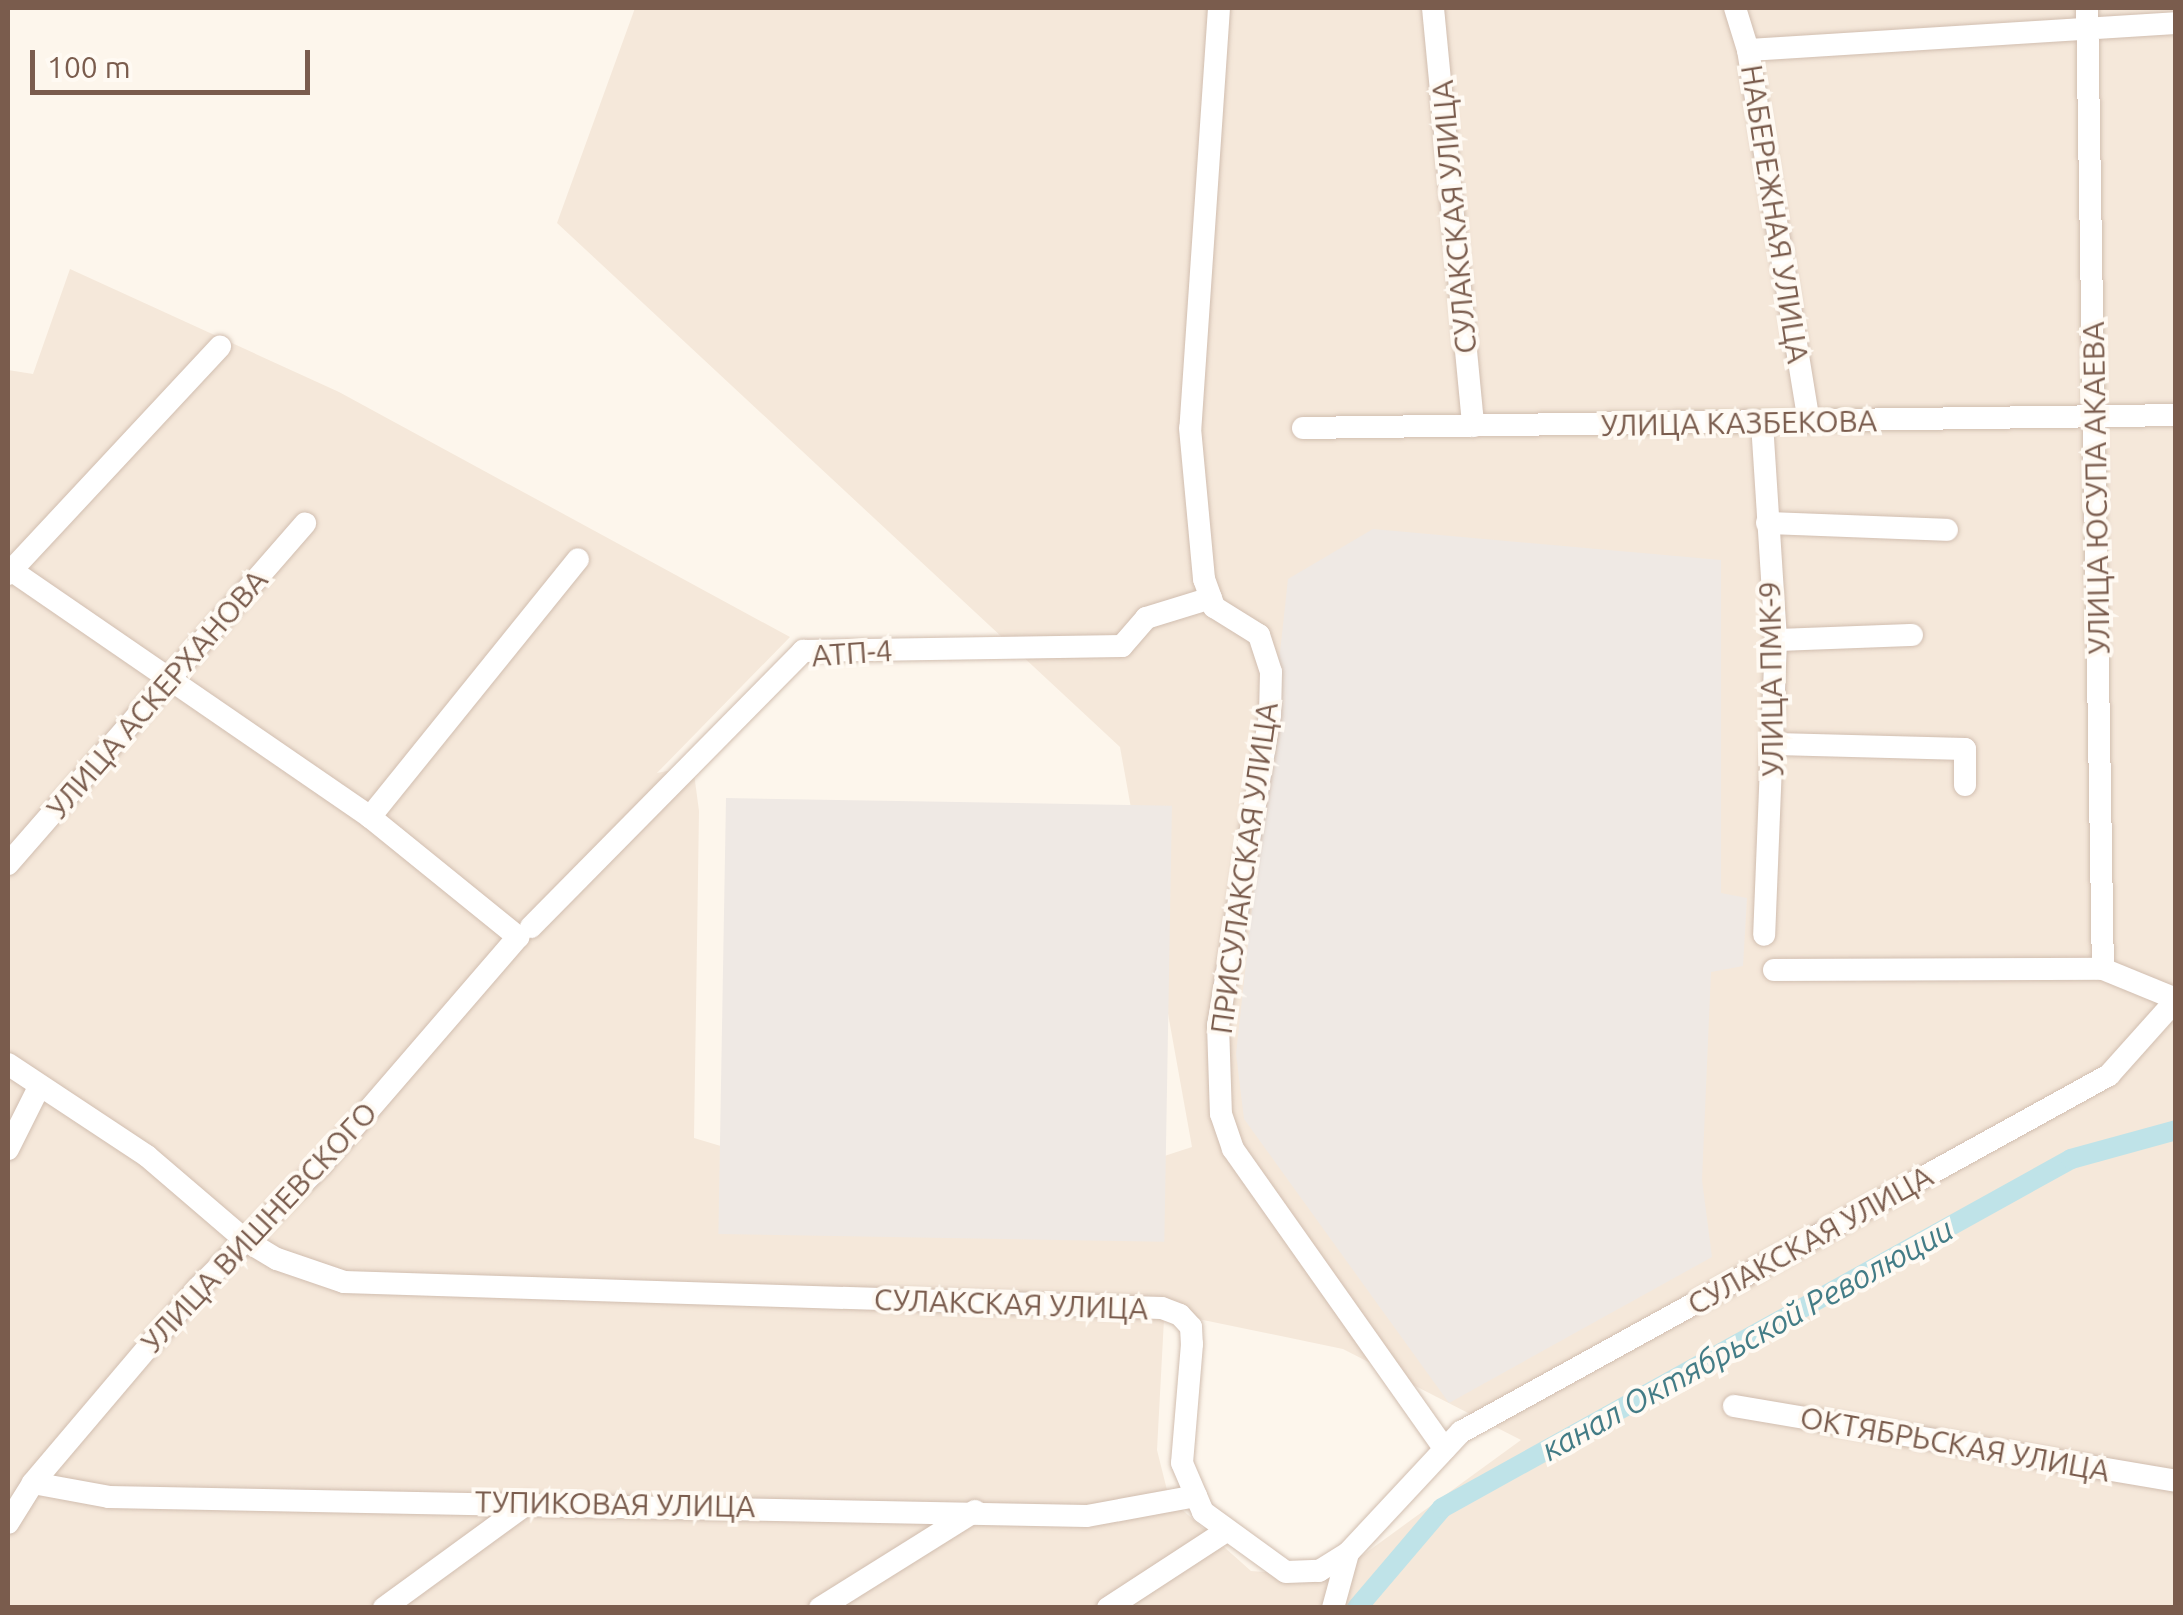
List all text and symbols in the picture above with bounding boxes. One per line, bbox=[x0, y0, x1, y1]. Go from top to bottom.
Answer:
scale bar bbox=[35, 30, 315, 92]
text: 100 m bbox=[47, 50, 131, 84]
street label: НАБЕРЕЖНАЯ УЛИЦА bbox=[1734, 62, 1816, 366]
street label: СУЛАКСКАЯ УЛИЦА bbox=[1424, 79, 1484, 355]
street label: УЛИЦА ЮСУПА АКАЕВА bbox=[2075, 321, 2117, 655]
street label: УЛИЦА КАЗБЕКОВА bbox=[1601, 403, 1877, 443]
street label: УЛИЦА АСКЕРХАНОВА bbox=[39, 562, 275, 826]
street label: УЛИЦА ПМК-9 bbox=[1751, 581, 1791, 777]
street label: АТП-4 bbox=[810, 632, 894, 674]
street label: ПРИСУЛАКСКАЯ УЛИЦА bbox=[1203, 700, 1285, 1036]
street label: УЛИЦА ВИШНЕВСКОГО bbox=[134, 1094, 384, 1360]
street label: СУЛАКСКАЯ УЛИЦА bbox=[1681, 1158, 1939, 1322]
water label: канал Октябрьской Революции bbox=[1534, 1209, 1960, 1469]
street label: СУЛАКСКАЯ УЛИЦА bbox=[873, 1281, 1149, 1327]
street label: ОКТЯБРЬСКАЯ УЛИЦА bbox=[1797, 1399, 2113, 1489]
street label: ТУПИКОВАЯ УЛИЦА bbox=[475, 1484, 755, 1524]

